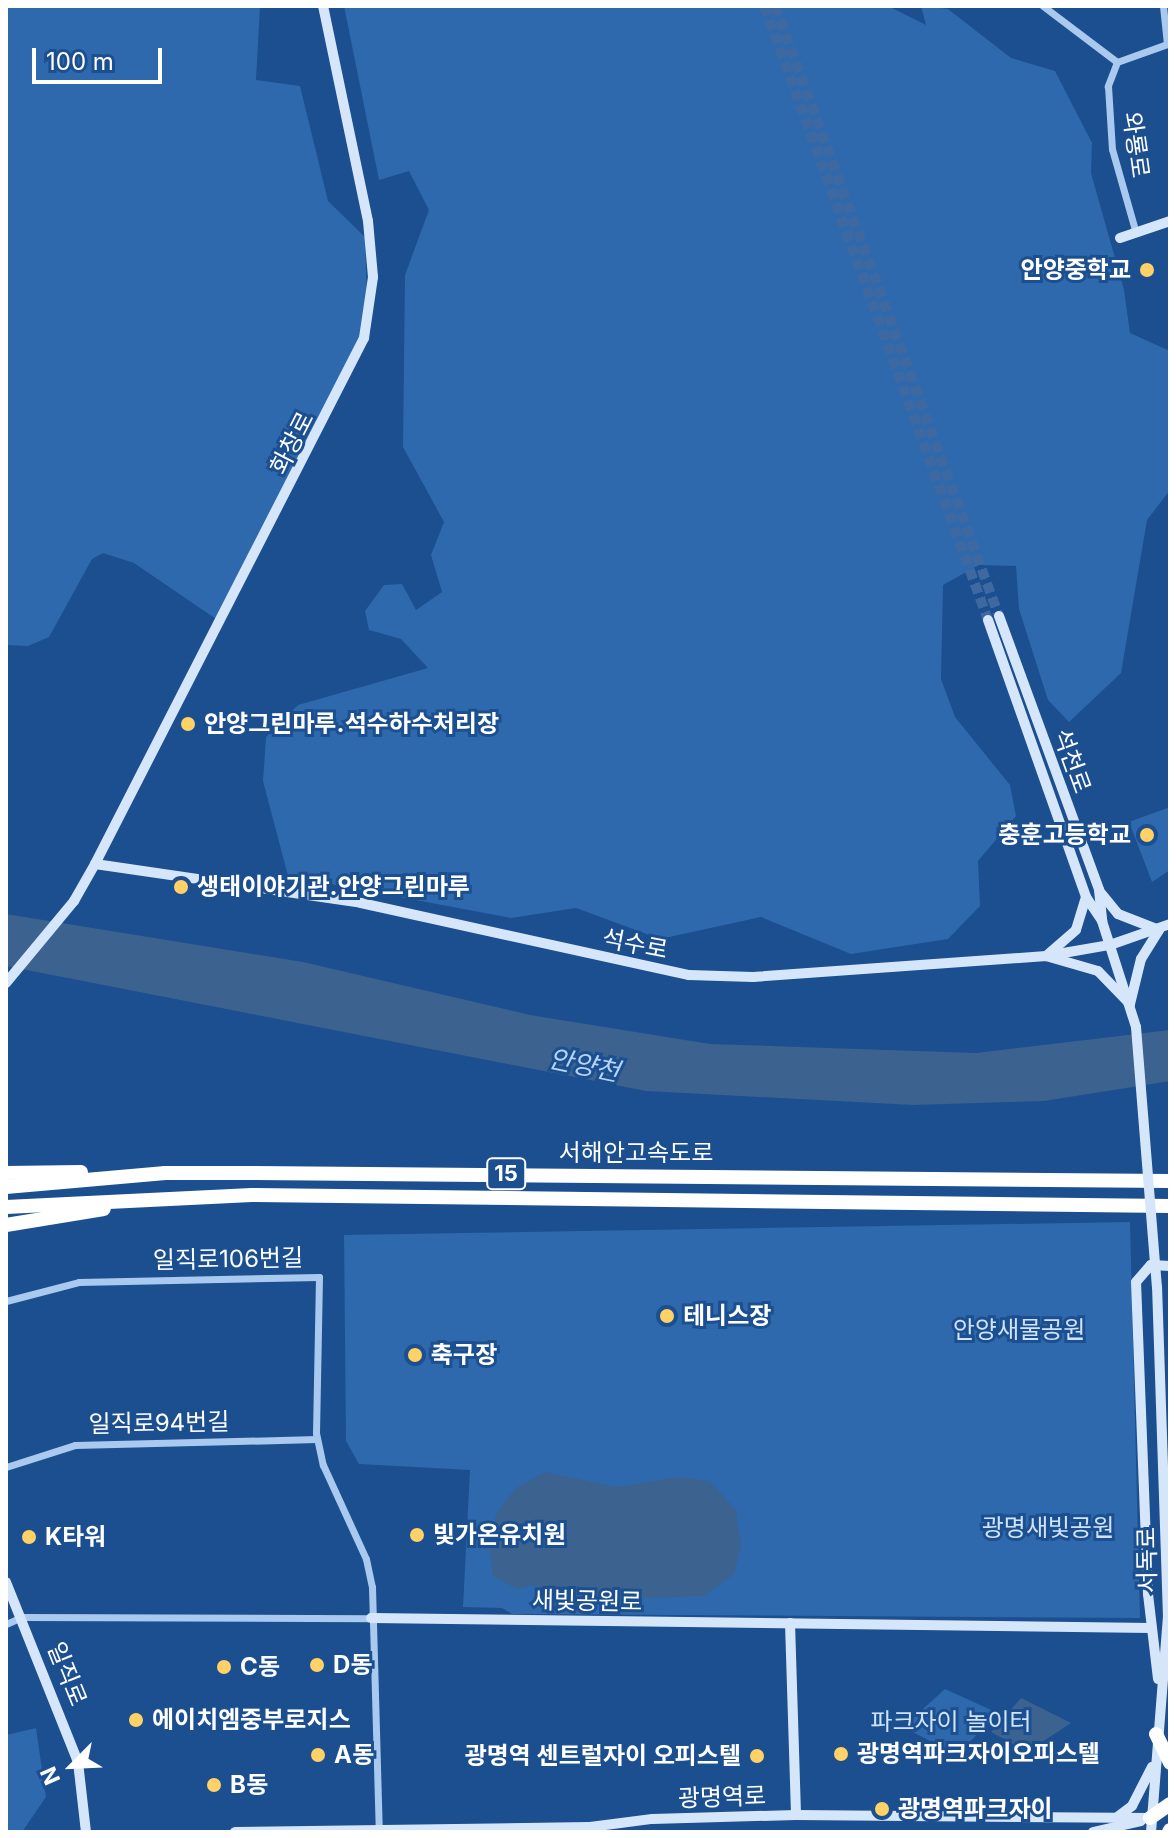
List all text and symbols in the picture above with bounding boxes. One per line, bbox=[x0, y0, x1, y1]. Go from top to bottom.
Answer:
scale bar bbox=[36, 32, 166, 82]
text: 100 m bbox=[46, 47, 114, 76]
street label: 와룡로 bbox=[1117, 110, 1155, 180]
place label: 안양중학교 bbox=[1021, 256, 1131, 284]
marker: 안양중학교 bbox=[1138, 261, 1156, 279]
street label: 화창로 bbox=[264, 407, 320, 479]
place label: 안양그린마루.석수하수처리장 bbox=[204, 710, 499, 738]
marker: 안양그린마루.석수하수처리장 bbox=[179, 715, 197, 733]
street label: 석천로 bbox=[1047, 725, 1097, 797]
place label: 충훈고등학교 bbox=[999, 821, 1131, 849]
marker: 충훈고등학교 bbox=[1138, 826, 1156, 844]
place label: 생태이야기관.안양그린마루 bbox=[197, 873, 470, 901]
marker: 생태이야기관.안양그린마루 bbox=[172, 878, 190, 896]
street label: 석수로 bbox=[600, 924, 670, 964]
water label: 안양천 bbox=[546, 1042, 622, 1088]
street label: 서해안고속도로 bbox=[559, 1139, 713, 1167]
road number: 15 bbox=[486, 1156, 526, 1192]
street label: 일직로106번길 bbox=[153, 1243, 303, 1275]
place label: 테니스장 bbox=[683, 1302, 771, 1330]
marker: 테니스장 bbox=[658, 1307, 676, 1325]
park label: 안양새물공원 bbox=[953, 1316, 1085, 1344]
place label: 축구장 bbox=[431, 1341, 497, 1369]
marker: 축구장 bbox=[406, 1346, 424, 1364]
street label: 일직로94번길 bbox=[88, 1407, 230, 1439]
park label: 광명새빛공원 bbox=[982, 1514, 1114, 1542]
place label: 빛가온유치원 bbox=[433, 1521, 565, 1549]
place label: K타워 bbox=[45, 1523, 106, 1551]
marker: 빛가온유치원 bbox=[408, 1526, 426, 1544]
street label: 서독로 bbox=[1132, 1527, 1162, 1593]
marker: K타워 bbox=[20, 1528, 38, 1546]
street label: 새빛공원로 bbox=[532, 1586, 642, 1616]
street label: 일직로 bbox=[41, 1638, 93, 1710]
place label: D동 bbox=[333, 1651, 372, 1679]
place label: C동 bbox=[240, 1653, 280, 1681]
marker: D동 bbox=[308, 1656, 326, 1674]
marker: C동 bbox=[215, 1658, 233, 1676]
place label: 에이치엠중부로지스 bbox=[152, 1706, 351, 1734]
park label: 파크자이 놀이터 bbox=[870, 1708, 1032, 1736]
marker: 에이치엠중부로지스 bbox=[127, 1711, 145, 1729]
north arrow bbox=[32, 1726, 112, 1806]
place label: 광명역파크자이오피스텔 bbox=[857, 1740, 1100, 1768]
place label: A동 bbox=[334, 1741, 374, 1769]
place label: 광명역 센트럴자이 오피스텔 bbox=[465, 1742, 741, 1770]
marker: 광명역파크자이오피스텔 bbox=[832, 1745, 850, 1763]
marker: A동 bbox=[309, 1746, 327, 1764]
marker: 광명역 센트럴자이 오피스텔 bbox=[748, 1747, 766, 1765]
text: N bbox=[35, 1763, 65, 1789]
place label: B동 bbox=[230, 1771, 268, 1799]
marker: B동 bbox=[205, 1776, 223, 1794]
street label: 광명역로 bbox=[677, 1781, 767, 1813]
place label: 광명역파크자이 bbox=[898, 1795, 1053, 1823]
marker: 광명역파크자이 bbox=[873, 1800, 891, 1818]

